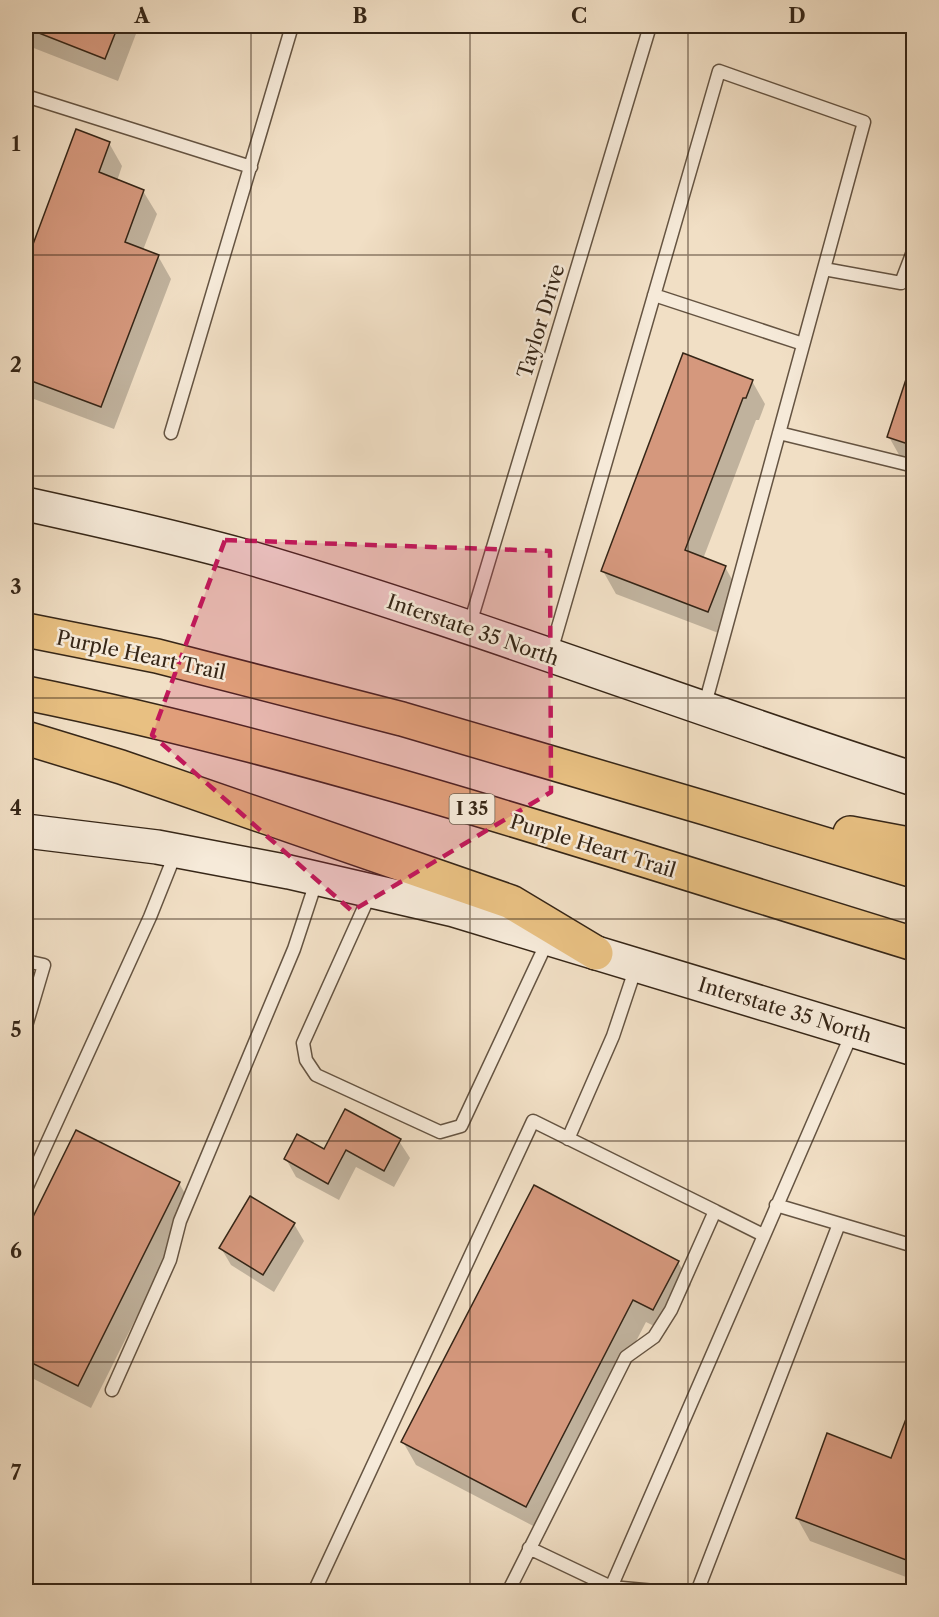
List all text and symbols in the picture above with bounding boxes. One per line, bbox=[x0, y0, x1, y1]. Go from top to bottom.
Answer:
text: A bbox=[133, 4, 150, 28]
text: B bbox=[353, 4, 368, 28]
text: C bbox=[571, 4, 587, 28]
text: D bbox=[788, 4, 806, 28]
text: 1 bbox=[12, 132, 21, 156]
street label: Taylor Drive bbox=[512, 261, 570, 381]
text: 2 bbox=[10, 353, 22, 377]
text: 3 bbox=[10, 575, 22, 599]
street label: Interstate 35 North bbox=[384, 589, 562, 671]
street label: Purple Heart Trail bbox=[54, 625, 228, 685]
road number: I 35 bbox=[450, 794, 494, 824]
text: 4 bbox=[10, 796, 22, 820]
street label: Purple Heart Trail bbox=[507, 809, 679, 883]
street label: Interstate 35 North bbox=[695, 972, 875, 1048]
text: 5 bbox=[10, 1018, 22, 1042]
text: 6 bbox=[10, 1239, 22, 1263]
text: 7 bbox=[11, 1461, 22, 1485]

